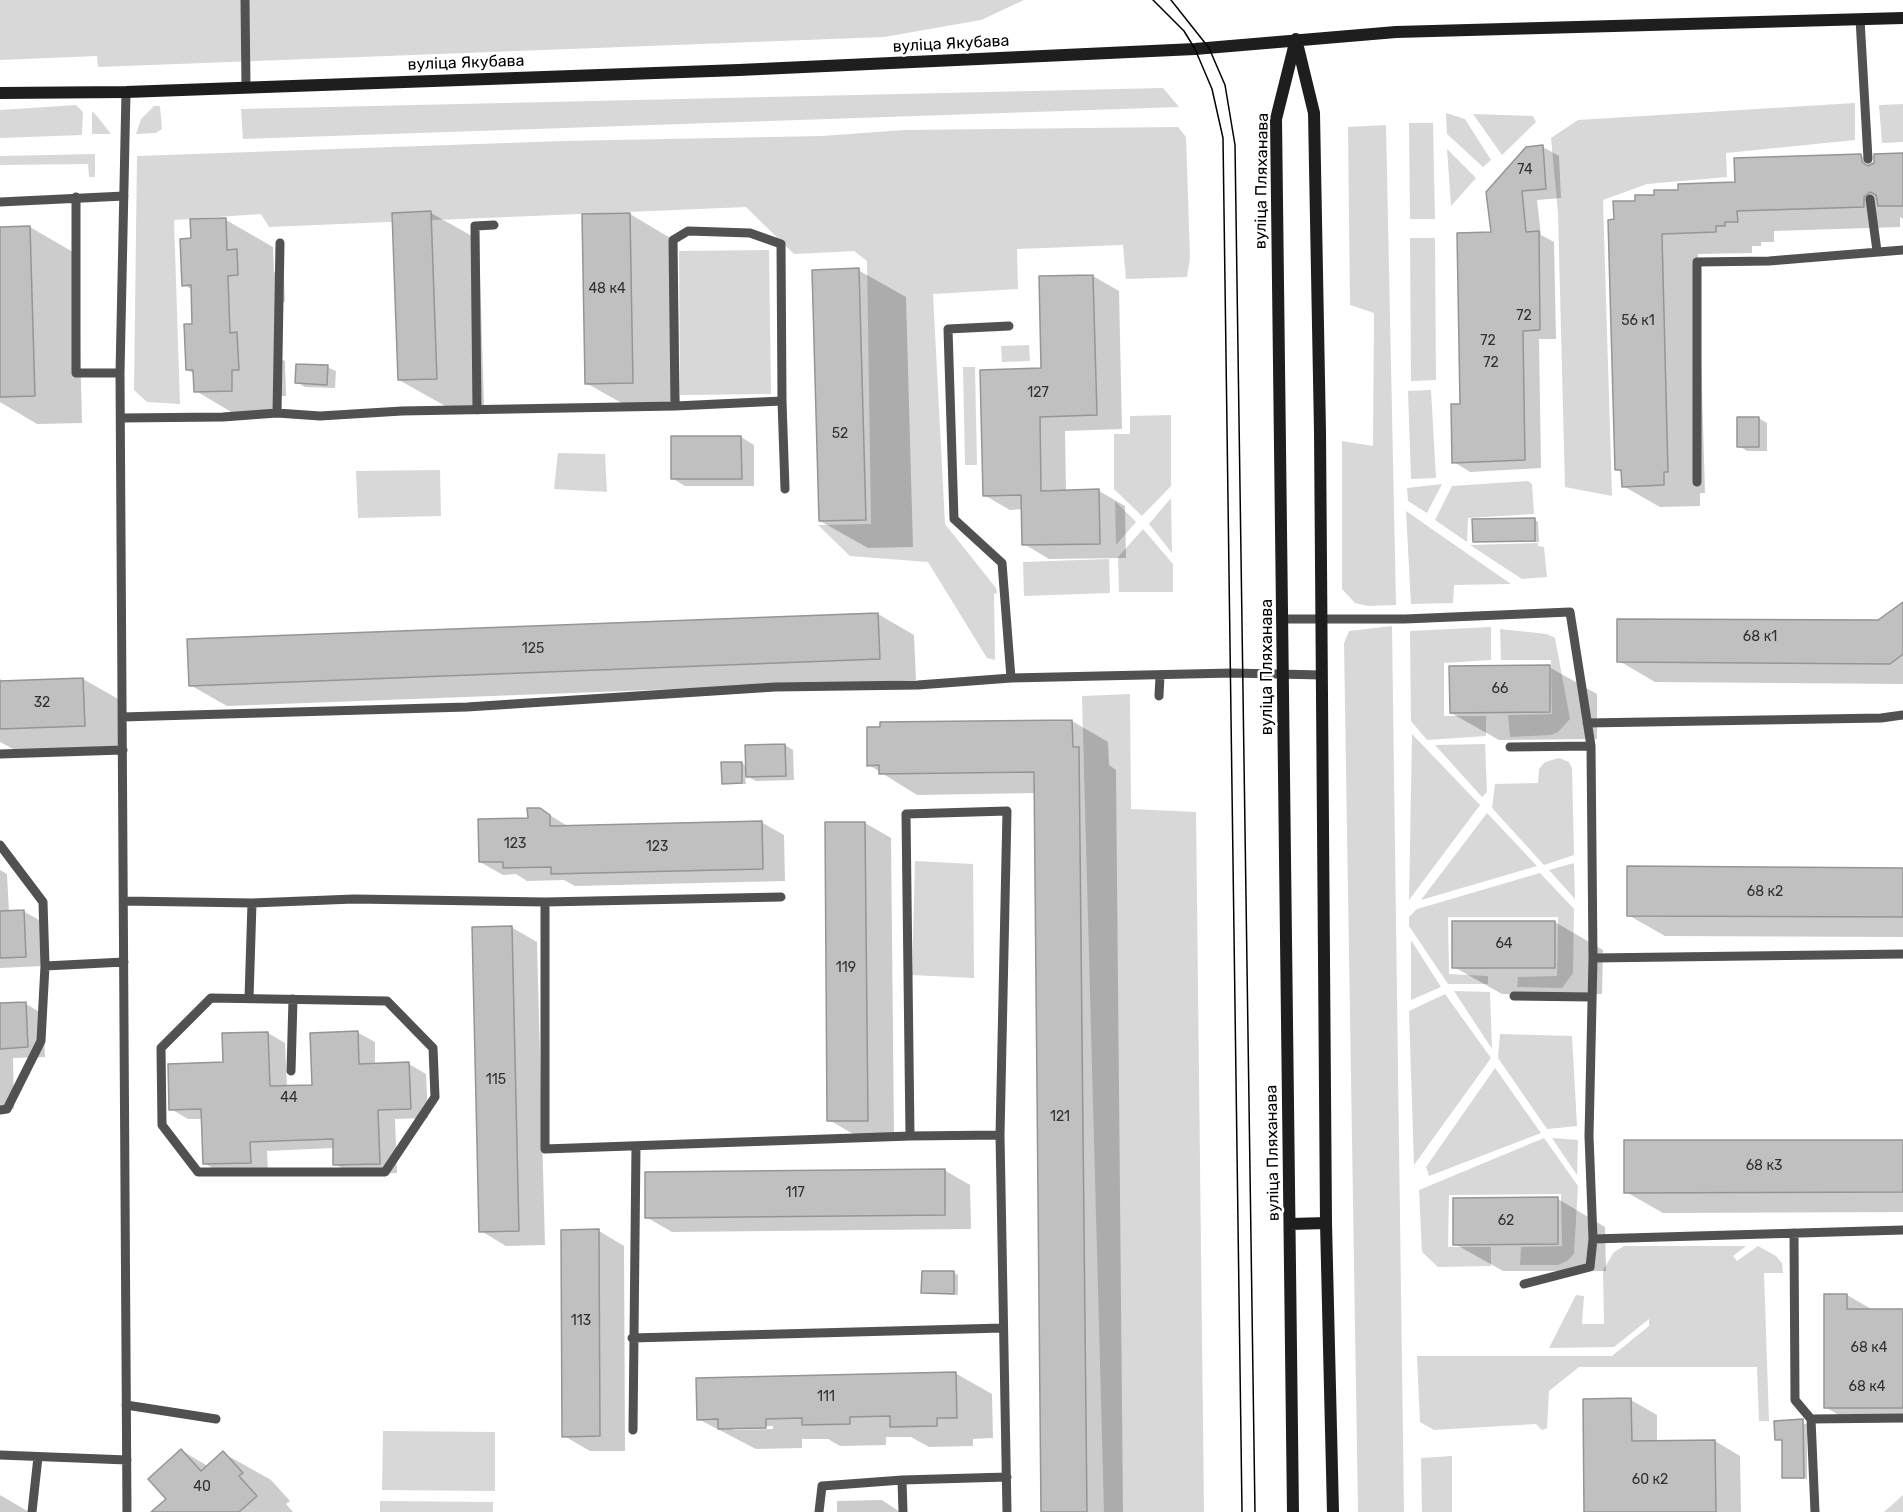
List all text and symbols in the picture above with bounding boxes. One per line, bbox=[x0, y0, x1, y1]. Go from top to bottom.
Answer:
street label: вуліца Якубава bbox=[892, 31, 1010, 57]
street label: вуліца Якубава bbox=[407, 51, 525, 75]
street label: вуліца Пляханава bbox=[1251, 113, 1273, 249]
house number: 74 bbox=[1517, 162, 1533, 178]
house number: 48 к4 bbox=[588, 281, 626, 297]
house number: 72 bbox=[1516, 308, 1532, 324]
house number: 56 к1 bbox=[1621, 313, 1655, 329]
house number: 72 bbox=[1480, 333, 1496, 349]
house number: 72 bbox=[1483, 355, 1499, 371]
house number: 127 bbox=[1027, 385, 1049, 401]
house number: 52 bbox=[832, 426, 848, 442]
street label: вуліца Пляханава bbox=[1257, 599, 1277, 735]
house number: 68 к1 bbox=[1743, 629, 1777, 645]
house number: 125 bbox=[522, 641, 544, 657]
house number: 66 bbox=[1492, 681, 1508, 697]
house number: 32 bbox=[34, 695, 50, 711]
house number: 123 bbox=[504, 836, 526, 852]
house number: 123 bbox=[646, 839, 668, 855]
house number: 68 к2 bbox=[1747, 884, 1783, 900]
house number: 64 bbox=[1495, 936, 1513, 952]
house number: 119 bbox=[836, 960, 856, 976]
house number: 115 bbox=[486, 1072, 506, 1088]
street label: вуліца Пляханава bbox=[1262, 1085, 1284, 1221]
house number: 44 bbox=[280, 1090, 298, 1106]
house number: 121 bbox=[1050, 1109, 1070, 1125]
house number: 68 к3 bbox=[1746, 1158, 1782, 1174]
house number: 117 bbox=[785, 1185, 805, 1201]
house number: 62 bbox=[1498, 1213, 1514, 1229]
house number: 113 bbox=[571, 1313, 591, 1329]
house number: 68 к4 bbox=[1851, 1340, 1887, 1356]
house number: 68 к4 bbox=[1849, 1379, 1885, 1395]
house number: 111 bbox=[817, 1389, 835, 1405]
house number: 60 к2 bbox=[1632, 1472, 1668, 1488]
house number: 40 bbox=[193, 1479, 211, 1495]

